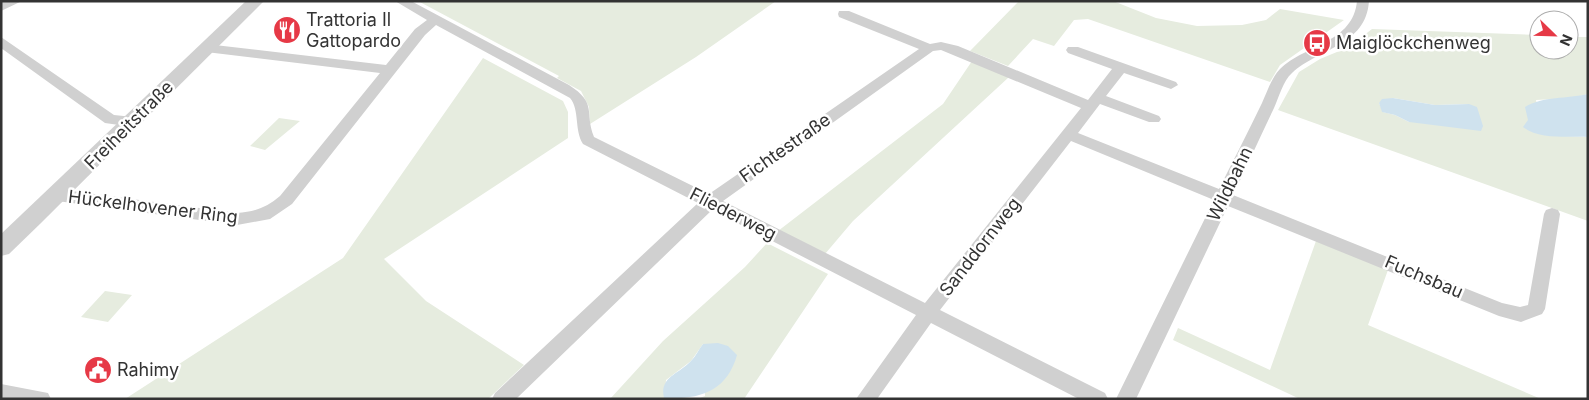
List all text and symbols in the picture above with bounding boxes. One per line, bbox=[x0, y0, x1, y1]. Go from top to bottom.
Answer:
place label: Trattoria Il Gattopardo bbox=[306, 9, 401, 51]
north arrow bbox=[1529, 10, 1579, 60]
restaurant icon: Trattoria Il Gattopardo bbox=[272, 15, 302, 45]
bus stop icon: Maiglöckchenweg bbox=[1302, 28, 1332, 58]
place label: Maiglöckchenweg bbox=[1336, 32, 1491, 53]
text: N bbox=[1557, 32, 1576, 49]
street label: Freiheitstraße bbox=[80, 76, 177, 173]
street label: Fichtestraße bbox=[735, 109, 834, 187]
street label: Wildbahn bbox=[1203, 143, 1257, 224]
street label: Fliederweg bbox=[686, 183, 780, 244]
street label: Hückelhovener Ring bbox=[67, 186, 239, 227]
street label: Sanddornweg bbox=[935, 193, 1024, 300]
street label: Fuchsbau bbox=[1382, 251, 1467, 302]
public building icon: Rahimy bbox=[83, 355, 113, 385]
place label: Rahimy bbox=[117, 359, 179, 380]

